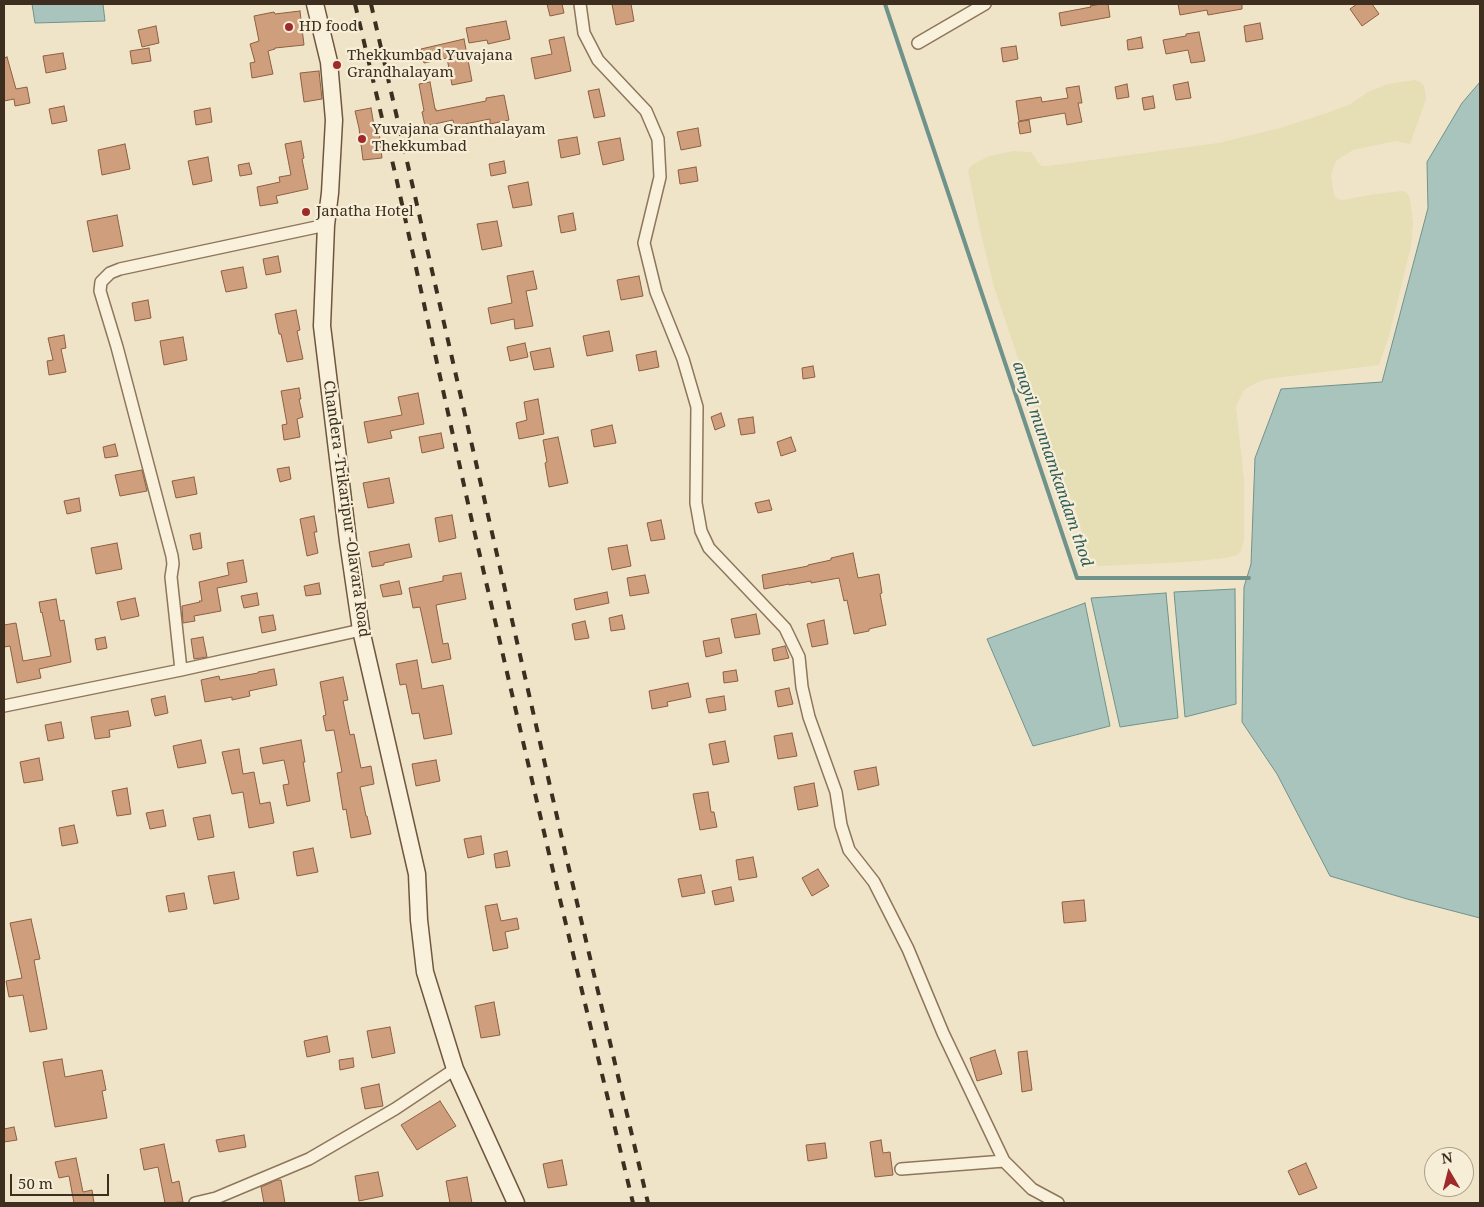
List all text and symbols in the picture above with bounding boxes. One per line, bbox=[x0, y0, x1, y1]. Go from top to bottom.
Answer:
place label: HD food bbox=[299, 18, 358, 36]
marker: HD food bbox=[283, 21, 295, 33]
place label: Thekkumbad Yuvajana Grandhalayam bbox=[347, 47, 513, 82]
marker: Thekkumbad Yuvajana Grandhalayam bbox=[331, 59, 343, 71]
place label: Yuvajana Granthalayam Thekkumbad bbox=[372, 121, 546, 156]
marker: Yuvajana Granthalayam Thekkumbad bbox=[356, 133, 368, 145]
place label: Janatha Hotel bbox=[316, 203, 414, 221]
marker: Janatha Hotel bbox=[300, 206, 312, 218]
water label: anayil munnamkandam thod bbox=[1008, 359, 1096, 569]
street label: Chandera -Trikaripur -Olavara Road bbox=[319, 380, 373, 638]
north arrow bbox=[1424, 1147, 1474, 1197]
text: N bbox=[1440, 1147, 1454, 1168]
scale bar bbox=[12, 1164, 111, 1196]
text: 50 m bbox=[18, 1173, 53, 1193]

